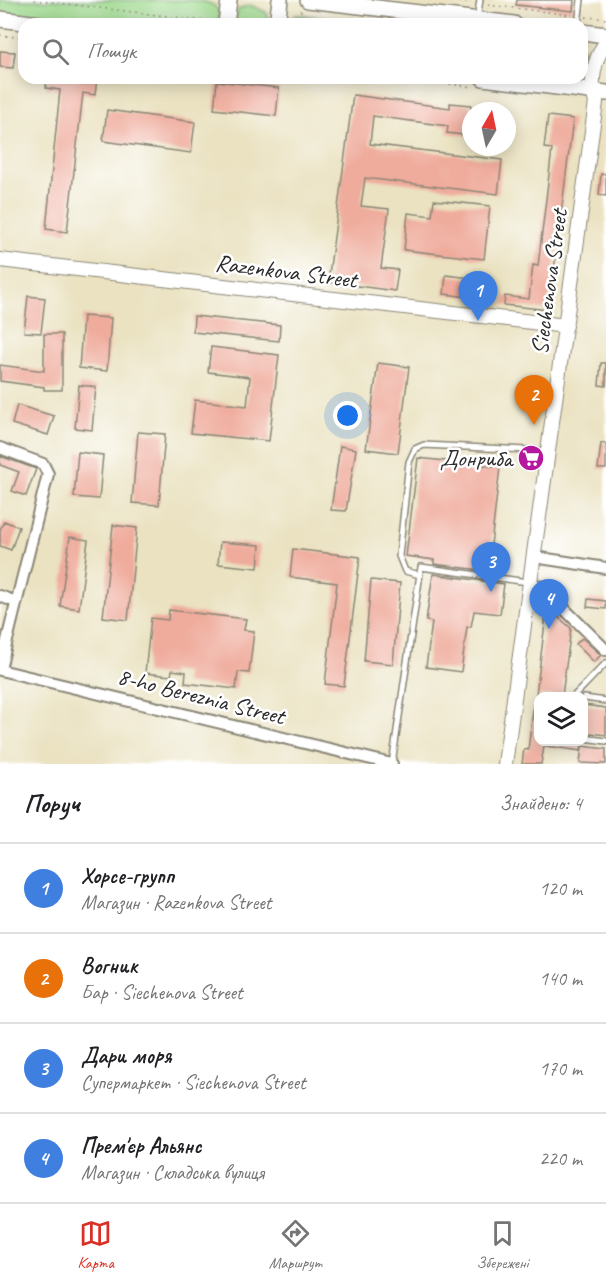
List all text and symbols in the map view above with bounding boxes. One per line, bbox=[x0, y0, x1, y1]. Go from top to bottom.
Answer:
search box bbox=[18, 18, 588, 84]
icon: search bbox=[39, 35, 72, 68]
text: Пошук bbox=[87, 37, 136, 65]
north arrow bbox=[462, 102, 516, 156]
street label: Siechenova Street bbox=[524, 205, 574, 356]
street label: Razenkova Street bbox=[214, 247, 360, 295]
pin: 1 bbox=[458, 272, 498, 321]
pin: 2 bbox=[514, 376, 554, 425]
your location bbox=[333, 401, 362, 430]
place label: Донриба bbox=[440, 443, 514, 473]
supermarket icon: Донриба bbox=[516, 443, 546, 473]
pin: 3 bbox=[472, 542, 510, 592]
pin: 4 bbox=[530, 580, 568, 629]
street label: 8-ho Bereznia Street bbox=[114, 661, 289, 732]
map controls bbox=[534, 692, 588, 746]
button: layers bbox=[534, 692, 588, 746]
text: Поруч bbox=[24, 787, 80, 820]
text: Знайдено: 4 bbox=[500, 791, 582, 816]
text: Хорсе-групп bbox=[81, 862, 174, 890]
text: 1 bbox=[39, 876, 48, 901]
text: 120 m bbox=[539, 876, 582, 901]
text: Магазин · Razenkova Street bbox=[81, 890, 271, 915]
text: Вогник bbox=[81, 952, 138, 980]
text: 2 bbox=[39, 966, 48, 991]
text: 140 m bbox=[539, 966, 582, 991]
text: Бар · Siechenova Street bbox=[81, 980, 243, 1005]
text: Дари моря bbox=[81, 1042, 171, 1070]
text: 3 bbox=[39, 1056, 48, 1081]
text: 170 m bbox=[539, 1056, 582, 1081]
text: Супермаркет · Siechenova Street bbox=[81, 1070, 306, 1095]
text: Прем'єр Альянс bbox=[81, 1132, 202, 1160]
text: 4 bbox=[39, 1146, 48, 1171]
text: 220 m bbox=[539, 1146, 582, 1171]
text: Магазин · Складська вулиця bbox=[81, 1160, 264, 1185]
tab: Карта bbox=[77, 1217, 114, 1273]
tab: Маршрут bbox=[269, 1217, 322, 1273]
tab: Збережені bbox=[476, 1217, 529, 1273]

